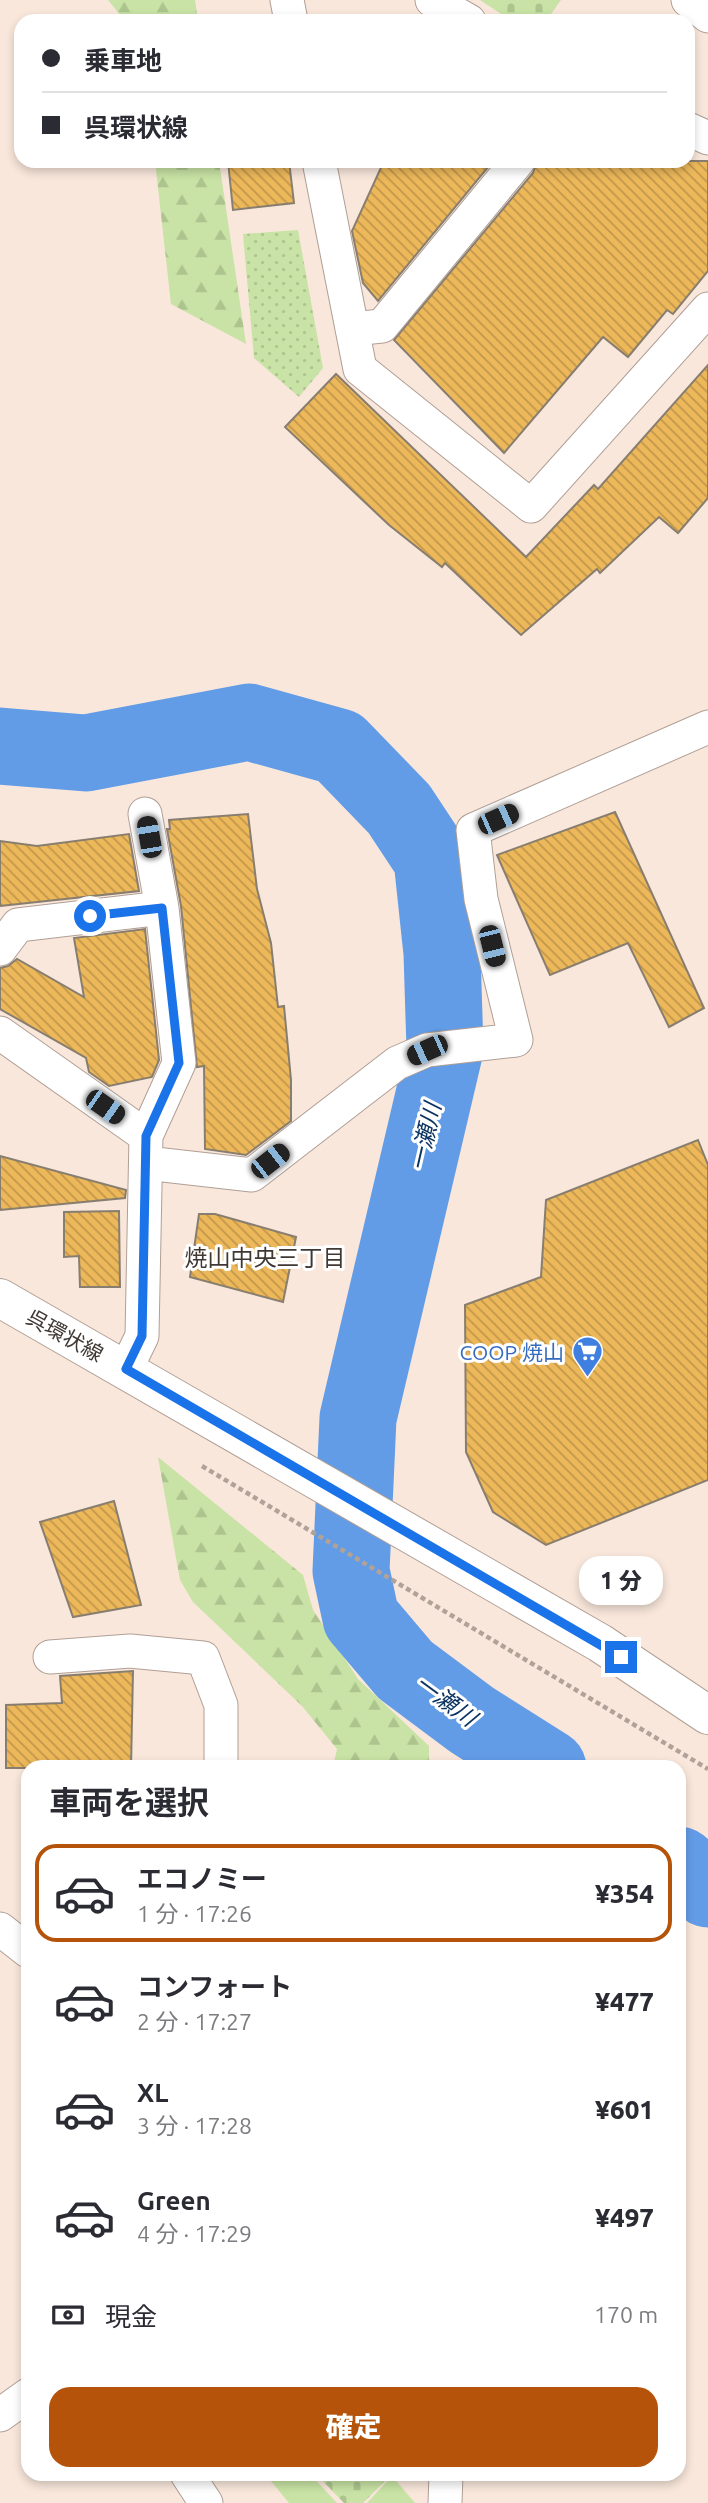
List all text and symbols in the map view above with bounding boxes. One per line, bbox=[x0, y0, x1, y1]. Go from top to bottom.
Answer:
text: 乗車地 bbox=[84, 46, 162, 75]
text: 呉環状線 bbox=[84, 113, 188, 142]
car bbox=[475, 801, 522, 837]
car bbox=[136, 814, 163, 860]
route start bbox=[74, 900, 106, 932]
car bbox=[477, 923, 508, 969]
car bbox=[404, 1032, 451, 1068]
car bbox=[82, 1086, 129, 1128]
water label: 一瀬川 bbox=[405, 1098, 446, 1173]
car bbox=[247, 1140, 294, 1182]
district label: 焼山中央三丁目 bbox=[185, 1245, 346, 1270]
street label: 呉環状線 bbox=[22, 1304, 108, 1366]
supermarket icon: COOP 焼山 bbox=[570, 1335, 604, 1379]
place label: COOP 焼山 bbox=[459, 1340, 564, 1364]
callout: 1 分 bbox=[579, 1556, 663, 1604]
text: 1 分 bbox=[600, 1568, 642, 1593]
route end bbox=[605, 1641, 637, 1673]
water label: 一瀬川 bbox=[411, 1670, 484, 1732]
text: 車両を選択 bbox=[49, 1784, 209, 1820]
icon: car bbox=[53, 1862, 116, 1925]
text: エコノミー bbox=[137, 1864, 267, 1893]
text: ¥354 bbox=[595, 1879, 654, 1908]
text: 1 分 · 17:26 bbox=[137, 1901, 252, 1926]
icon: car bbox=[53, 1970, 116, 2033]
text: コンフォート bbox=[137, 1972, 292, 2001]
text: ¥477 bbox=[595, 1987, 654, 2016]
text: 2 分 · 17:27 bbox=[137, 2009, 252, 2034]
icon: car bbox=[53, 2078, 116, 2141]
text: XL bbox=[137, 2078, 168, 2107]
text: ¥601 bbox=[595, 2095, 654, 2124]
text: 3 分 · 17:28 bbox=[137, 2113, 252, 2138]
icon: car bbox=[53, 2186, 116, 2249]
text: Green bbox=[137, 2186, 211, 2215]
text: ¥497 bbox=[595, 2203, 654, 2232]
text: 4 分 · 17:29 bbox=[137, 2221, 252, 2246]
icon: cash bbox=[49, 2296, 87, 2334]
text: 現金 bbox=[105, 2302, 157, 2331]
text: 170 m bbox=[594, 2302, 658, 2327]
button: 確定 bbox=[49, 2387, 658, 2467]

